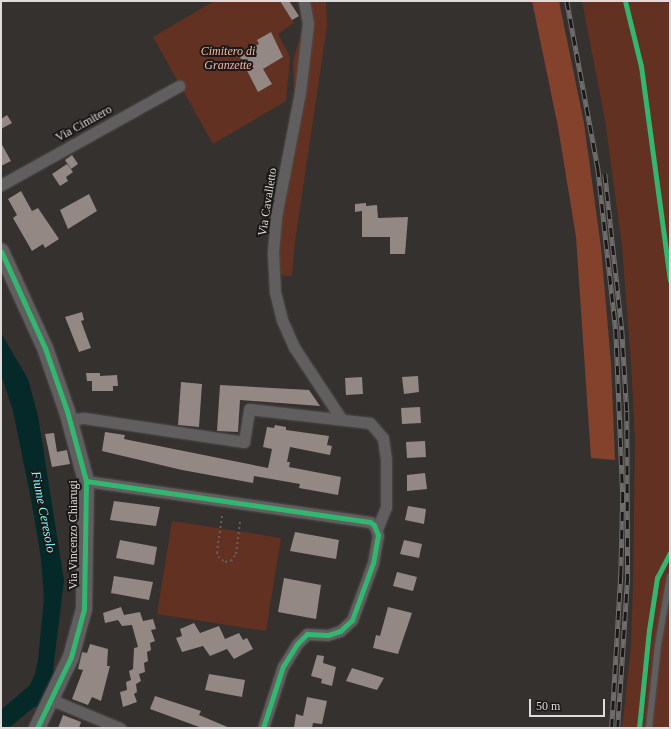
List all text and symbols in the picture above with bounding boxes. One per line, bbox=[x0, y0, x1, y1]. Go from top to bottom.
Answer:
park label: Cimitero di Granzette bbox=[201, 45, 255, 73]
street label: Via Cimitero bbox=[53, 103, 115, 145]
street label: Via Cavalletto bbox=[255, 167, 281, 237]
water label: Fiume Ceresolo bbox=[27, 470, 59, 554]
street label: Via Vincenzo Chiarugi bbox=[67, 480, 81, 590]
scale bar bbox=[531, 691, 607, 717]
text: 50 m bbox=[536, 699, 560, 713]

